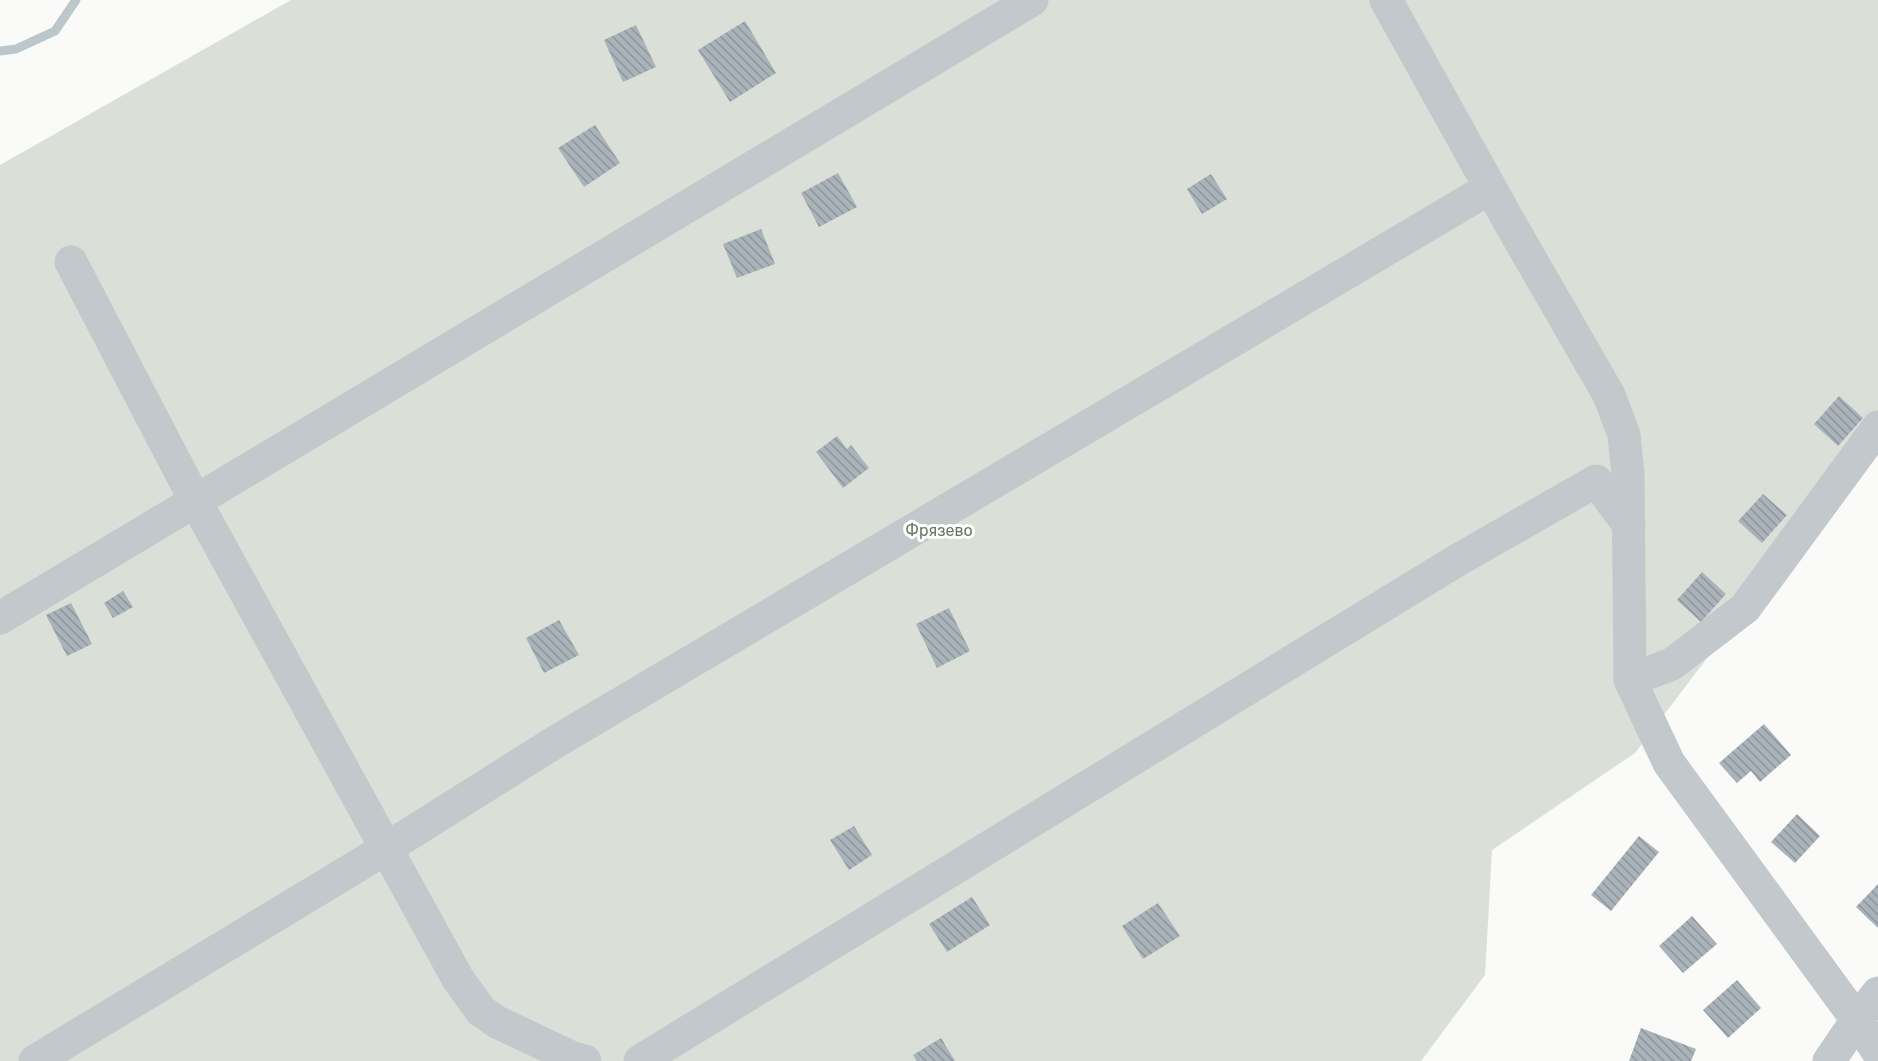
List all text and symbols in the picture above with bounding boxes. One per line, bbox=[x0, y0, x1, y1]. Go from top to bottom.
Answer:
park label: Фрязево bbox=[905, 521, 973, 540]

